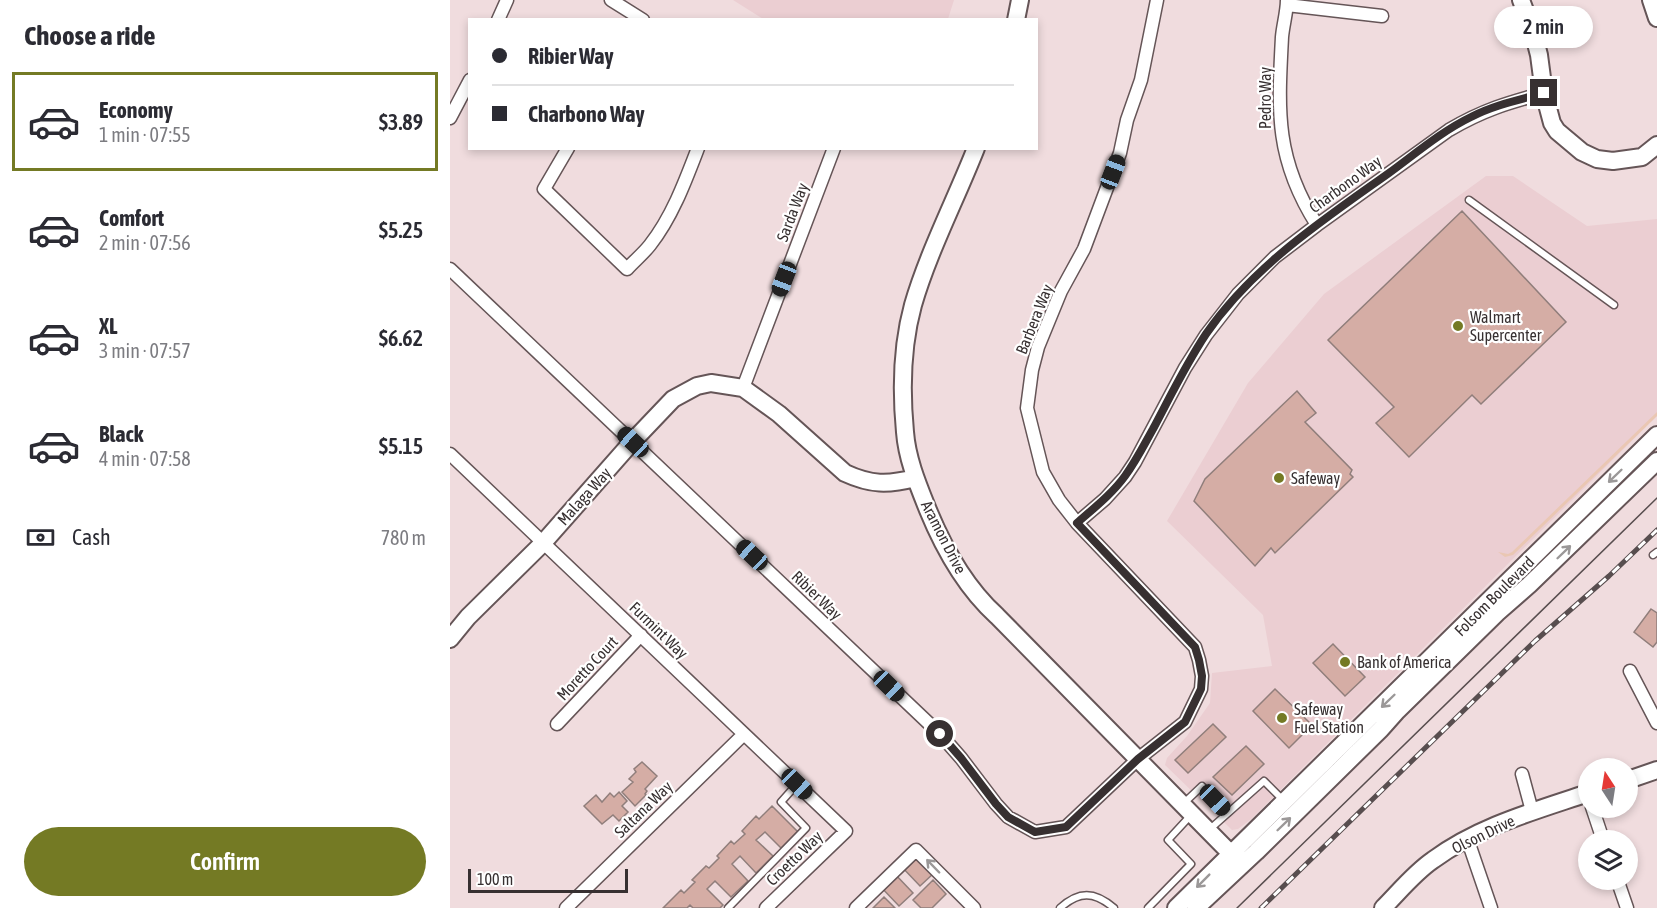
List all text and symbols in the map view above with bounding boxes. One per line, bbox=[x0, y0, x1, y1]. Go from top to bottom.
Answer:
callout: 2 min bbox=[1494, 6, 1594, 48]
text: 2 min bbox=[1523, 15, 1564, 38]
text: Choose a ride bbox=[24, 20, 156, 51]
text: Ribier Way bbox=[528, 43, 614, 69]
street label: Pedro Way bbox=[1256, 67, 1275, 129]
route end bbox=[1530, 79, 1557, 106]
icon: car bbox=[27, 95, 81, 149]
text: Economy bbox=[99, 97, 173, 123]
text: Charbono Way bbox=[528, 101, 645, 127]
text: $3.89 bbox=[379, 109, 423, 135]
text: 1 min · 07:55 bbox=[99, 123, 191, 146]
car bbox=[1098, 152, 1128, 192]
street label: Charbono Way bbox=[1305, 152, 1386, 217]
street label: Sarda Way bbox=[773, 180, 812, 244]
icon: car bbox=[27, 203, 81, 257]
text: Comfort bbox=[99, 205, 164, 231]
text: $5.25 bbox=[379, 217, 423, 243]
text: 2 min · 07:56 bbox=[99, 231, 191, 254]
car bbox=[769, 259, 799, 299]
street label: Barbera Way bbox=[1012, 281, 1057, 357]
place label: Walmart Supercenter bbox=[1470, 308, 1542, 345]
icon: car bbox=[27, 311, 81, 365]
text: XL bbox=[99, 313, 117, 339]
marker: Walmart Supercenter bbox=[1451, 319, 1465, 333]
text: $6.62 bbox=[379, 325, 423, 351]
text: 3 min · 07:57 bbox=[99, 339, 191, 362]
icon: car bbox=[27, 419, 81, 473]
text: Black bbox=[99, 421, 143, 447]
car bbox=[614, 423, 652, 461]
text: $5.15 bbox=[379, 433, 423, 459]
text: 4 min · 07:58 bbox=[99, 447, 191, 470]
street label: Malaga Way bbox=[553, 463, 616, 529]
place label: Safeway bbox=[1291, 469, 1341, 488]
one-way arrow bbox=[1608, 469, 1623, 484]
marker: Safeway bbox=[1272, 471, 1286, 485]
street label: Aramon Drive bbox=[918, 497, 970, 577]
icon: cash bbox=[24, 521, 57, 554]
text: Cash bbox=[72, 524, 111, 550]
text: 780 m bbox=[381, 526, 426, 549]
car bbox=[733, 536, 771, 574]
one-way arrow bbox=[1556, 544, 1571, 559]
street label: Folsom Boulevard bbox=[1451, 553, 1537, 639]
street label: Ribier Way bbox=[788, 567, 846, 624]
street label: Furmint Way bbox=[626, 598, 692, 663]
street label: Moretto Court bbox=[553, 632, 621, 704]
place label: Bank of America bbox=[1357, 653, 1452, 671]
marker: Bank of America bbox=[1338, 655, 1352, 669]
car bbox=[870, 667, 908, 705]
one-way arrow bbox=[1380, 694, 1395, 708]
place label: Safeway Fuel Station bbox=[1294, 700, 1364, 736]
marker: Safeway Fuel Station bbox=[1275, 711, 1289, 725]
route start bbox=[926, 720, 953, 747]
north arrow bbox=[1578, 758, 1638, 818]
map controls bbox=[1578, 758, 1638, 890]
car bbox=[778, 765, 816, 803]
street label: Saltana Way bbox=[610, 777, 676, 842]
car bbox=[1196, 781, 1234, 819]
street label: Olson Drive bbox=[1449, 811, 1517, 857]
one-way arrow bbox=[1277, 817, 1292, 832]
button: Confirm bbox=[24, 827, 426, 896]
street label: Croetto Way bbox=[762, 827, 827, 890]
button: layers bbox=[1578, 830, 1638, 890]
one-way arrow bbox=[925, 859, 940, 874]
scale bar bbox=[468, 866, 628, 894]
text: 100 m bbox=[477, 870, 513, 888]
one-way arrow bbox=[1196, 874, 1211, 888]

